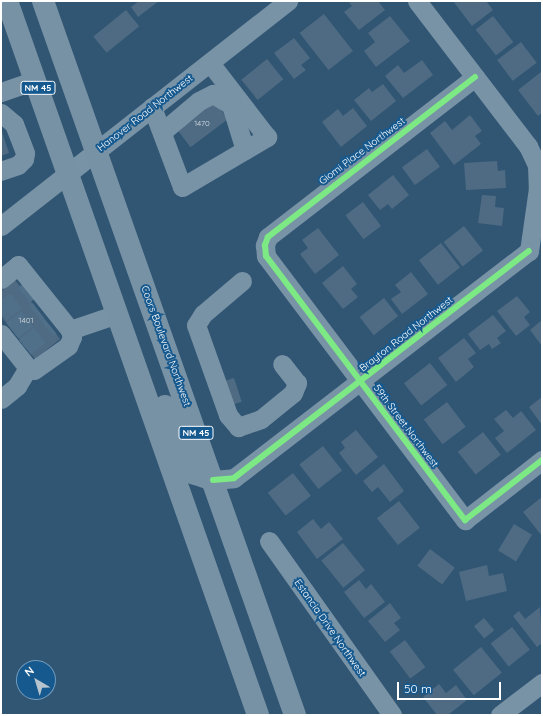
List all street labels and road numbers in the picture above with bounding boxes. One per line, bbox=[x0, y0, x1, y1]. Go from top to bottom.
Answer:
street label: Hanover Road Northwest bbox=[95, 72, 195, 154]
road number: NM 45 bbox=[20, 81, 56, 95]
street label: Giomi Place Northwest bbox=[317, 115, 407, 187]
street label: Coors Boulevard Northwest bbox=[139, 284, 193, 408]
street label: Brayton Road Northwest bbox=[357, 294, 455, 374]
street label: 59th Street Northwest bbox=[371, 382, 441, 470]
road number: NM 45 bbox=[178, 426, 214, 440]
street label: Estancia Drive Northwest bbox=[292, 577, 368, 679]

